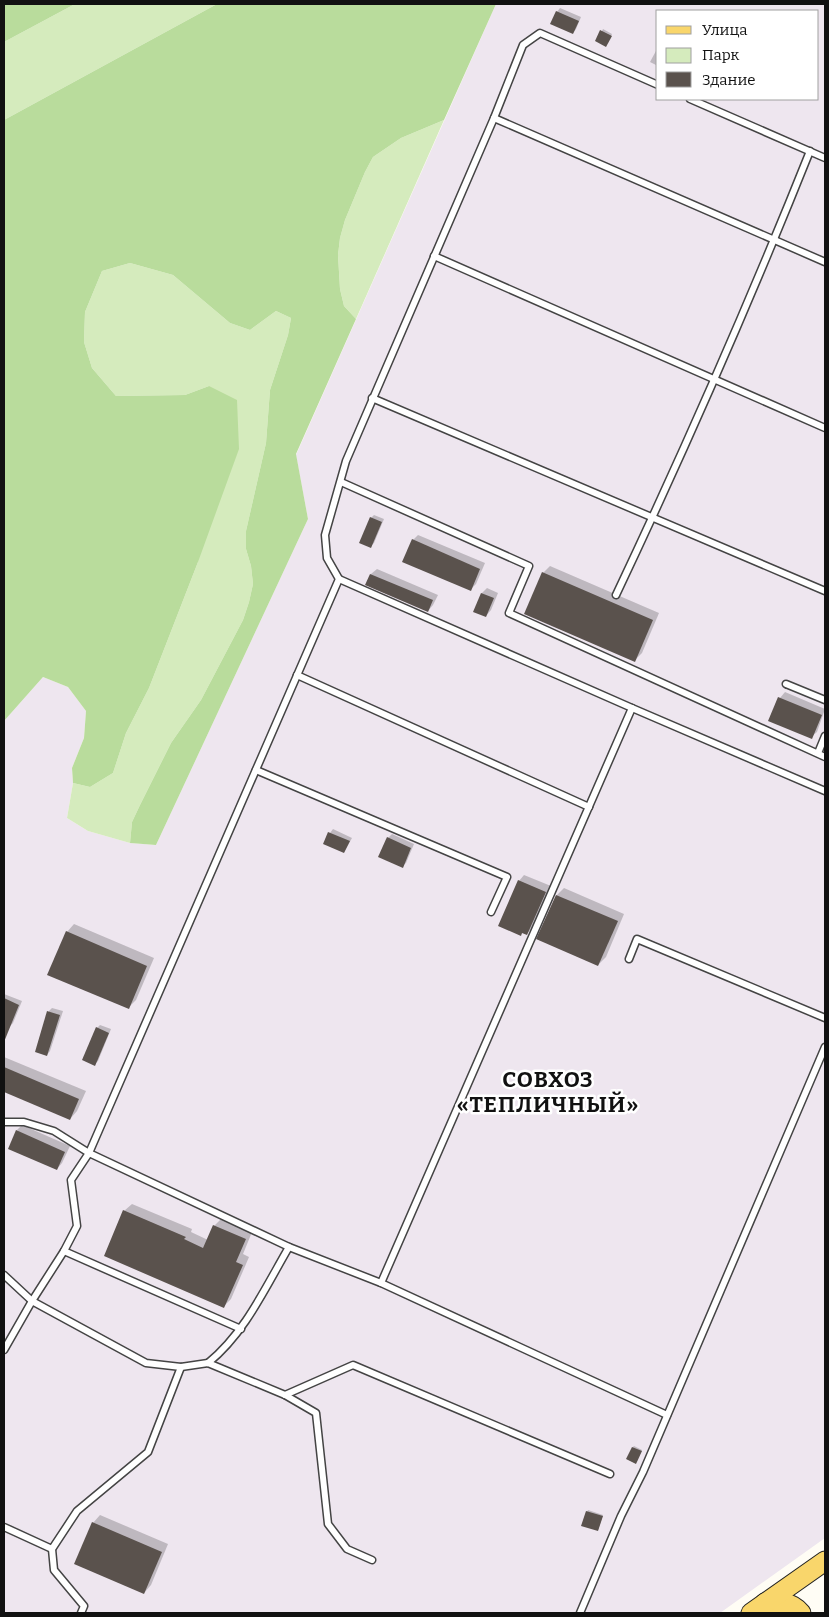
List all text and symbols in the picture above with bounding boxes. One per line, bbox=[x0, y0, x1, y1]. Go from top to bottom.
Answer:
legend bbox=[656, 10, 819, 100]
text: Улица bbox=[702, 21, 748, 39]
text: Парк bbox=[702, 46, 740, 64]
text: Здание bbox=[702, 71, 756, 89]
district label: СОВХОЗ «ТЕПЛИЧНЫЙ» bbox=[457, 1066, 639, 1118]

